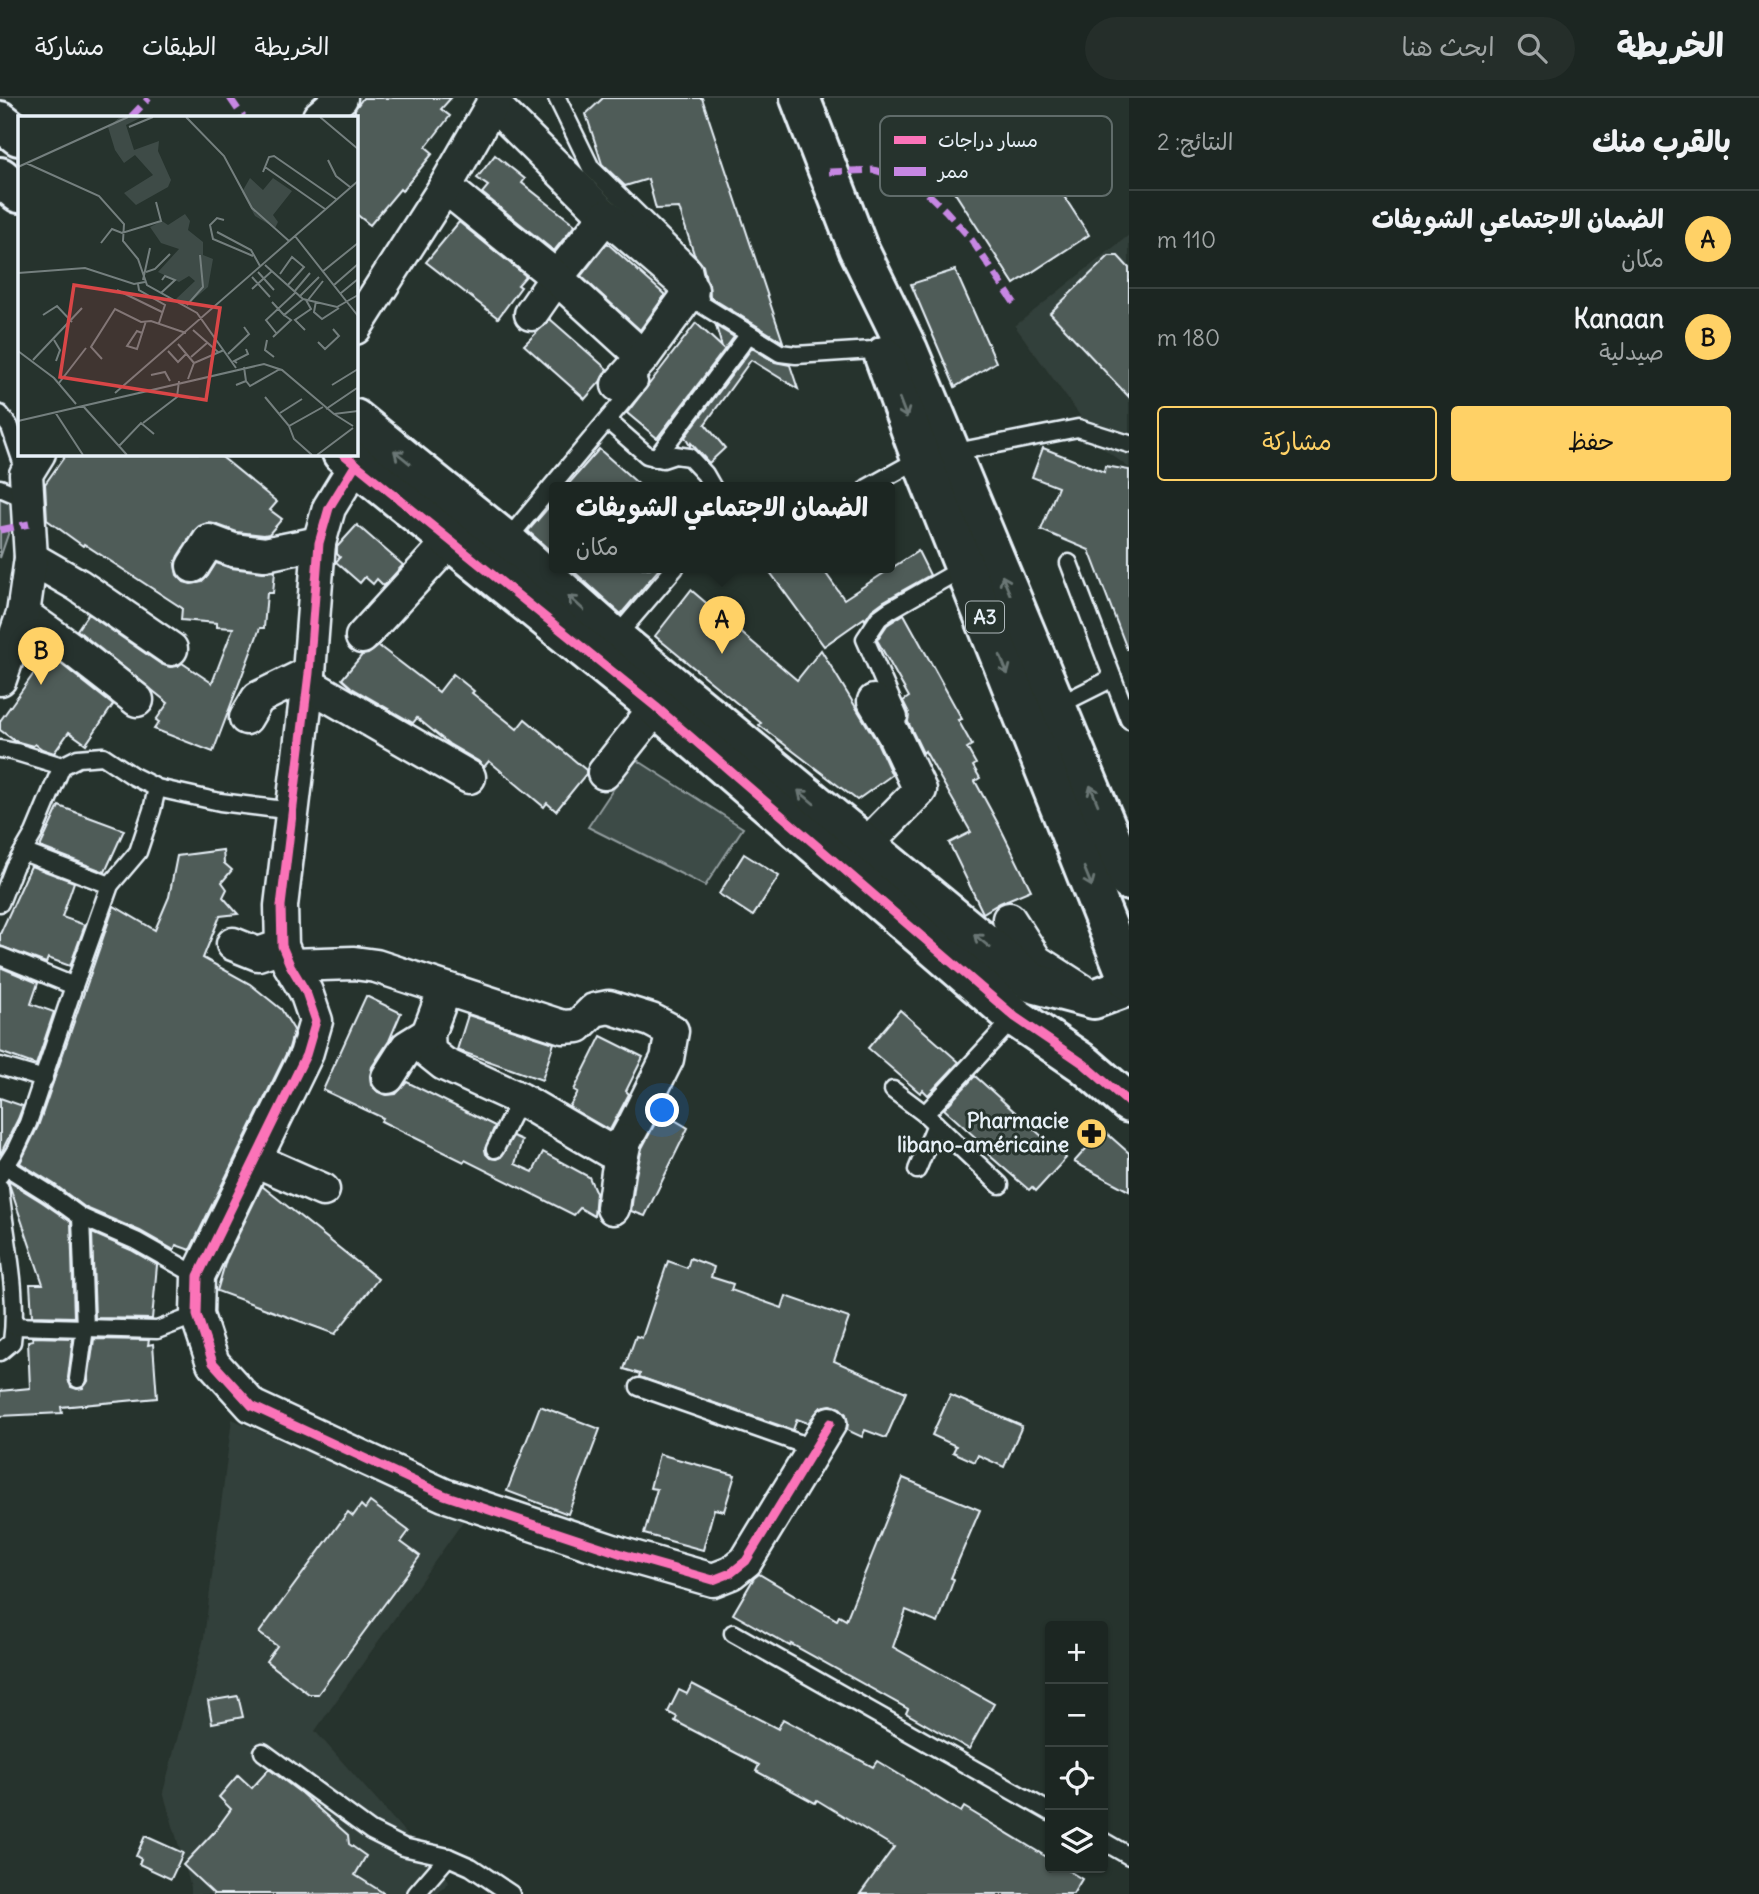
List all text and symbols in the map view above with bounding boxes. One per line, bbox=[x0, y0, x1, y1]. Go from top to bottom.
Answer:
search box bbox=[1085, 17, 1575, 80]
text: الخريطة bbox=[1617, 24, 1724, 66]
icon: search bbox=[1513, 29, 1551, 67]
text: ابحث هنا bbox=[1401, 30, 1495, 63]
text: مشاركة bbox=[35, 31, 104, 61]
text: الطبقات bbox=[142, 31, 217, 61]
text: الخريطة bbox=[255, 31, 329, 61]
inset map bbox=[18, 116, 357, 455]
legend bbox=[880, 116, 1112, 196]
text: بالقرب منك bbox=[1592, 122, 1731, 160]
text: النتائج: 2 bbox=[1157, 127, 1233, 156]
text: مسار دراجات bbox=[938, 128, 1038, 152]
text: ممر bbox=[936, 159, 969, 183]
text: الضمان الاجتماعي الشويفات bbox=[1372, 202, 1664, 235]
text: 110 m bbox=[1157, 225, 1216, 254]
text: A bbox=[1701, 225, 1715, 254]
text: مكان bbox=[1621, 244, 1664, 273]
text: Kanaan bbox=[1574, 302, 1664, 335]
text: 180 m bbox=[1157, 323, 1220, 352]
text: B bbox=[1700, 323, 1716, 352]
text: صيدلية bbox=[1599, 337, 1664, 366]
one-way arrow bbox=[897, 396, 910, 418]
button: مشاركة bbox=[1157, 406, 1437, 481]
button: حفظ bbox=[1451, 406, 1731, 481]
one-way arrow bbox=[393, 449, 411, 465]
popup bbox=[549, 482, 895, 573]
text: الضمان الاجتماعي الشويفات bbox=[576, 490, 868, 523]
text: مكان bbox=[576, 532, 619, 561]
one-way arrow bbox=[999, 575, 1012, 596]
one-way arrow bbox=[567, 595, 585, 611]
pin: A bbox=[699, 596, 745, 654]
road number: A3 bbox=[966, 602, 1004, 632]
pin: B bbox=[18, 627, 64, 685]
one-way arrow bbox=[999, 654, 1012, 676]
one-way arrow bbox=[1086, 785, 1099, 806]
one-way arrow bbox=[798, 789, 816, 805]
one-way arrow bbox=[1082, 865, 1095, 887]
one-way arrow bbox=[974, 934, 992, 949]
your location bbox=[645, 1093, 679, 1127]
place label: Pharmacie libano-américaine bbox=[897, 1107, 1069, 1158]
pharmacy icon: Pharmacie libano-américaine bbox=[1075, 1116, 1109, 1150]
map controls bbox=[1045, 1621, 1108, 1873]
button: + bbox=[1045, 1621, 1108, 1684]
button: − bbox=[1045, 1684, 1108, 1747]
button: locate bbox=[1045, 1747, 1108, 1810]
button: layers bbox=[1045, 1810, 1108, 1873]

